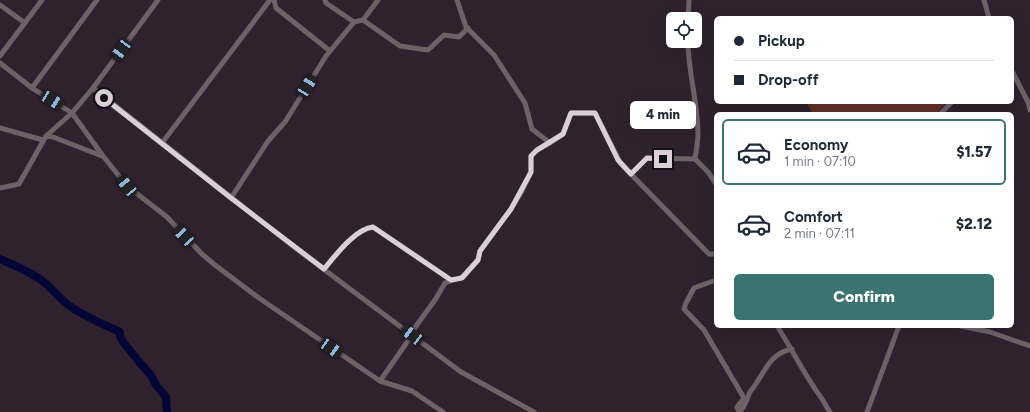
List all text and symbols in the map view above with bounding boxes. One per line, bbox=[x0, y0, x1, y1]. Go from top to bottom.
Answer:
map controls bbox=[666, 12, 702, 48]
button: locate bbox=[666, 12, 702, 48]
text: Pickup bbox=[758, 32, 805, 50]
car bbox=[109, 37, 133, 63]
text: Drop-off bbox=[758, 71, 819, 89]
car bbox=[296, 73, 318, 99]
car bbox=[39, 89, 65, 111]
route start bbox=[95, 89, 113, 107]
callout: 4 min bbox=[630, 101, 696, 129]
text: 4 min bbox=[646, 107, 680, 122]
icon: car bbox=[736, 134, 772, 170]
text: Economy bbox=[784, 136, 849, 154]
text: $1.57 bbox=[956, 143, 992, 161]
route end bbox=[654, 150, 672, 168]
text: 1 min · 07:10 bbox=[784, 154, 856, 169]
car bbox=[115, 173, 139, 199]
icon: car bbox=[736, 206, 772, 242]
text: Comfort bbox=[784, 208, 843, 226]
text: $2.12 bbox=[956, 215, 992, 233]
car bbox=[171, 223, 197, 249]
text: 2 min · 07:11 bbox=[784, 226, 855, 241]
button: Confirm bbox=[734, 274, 994, 320]
car bbox=[399, 323, 425, 347]
car bbox=[318, 336, 344, 360]

